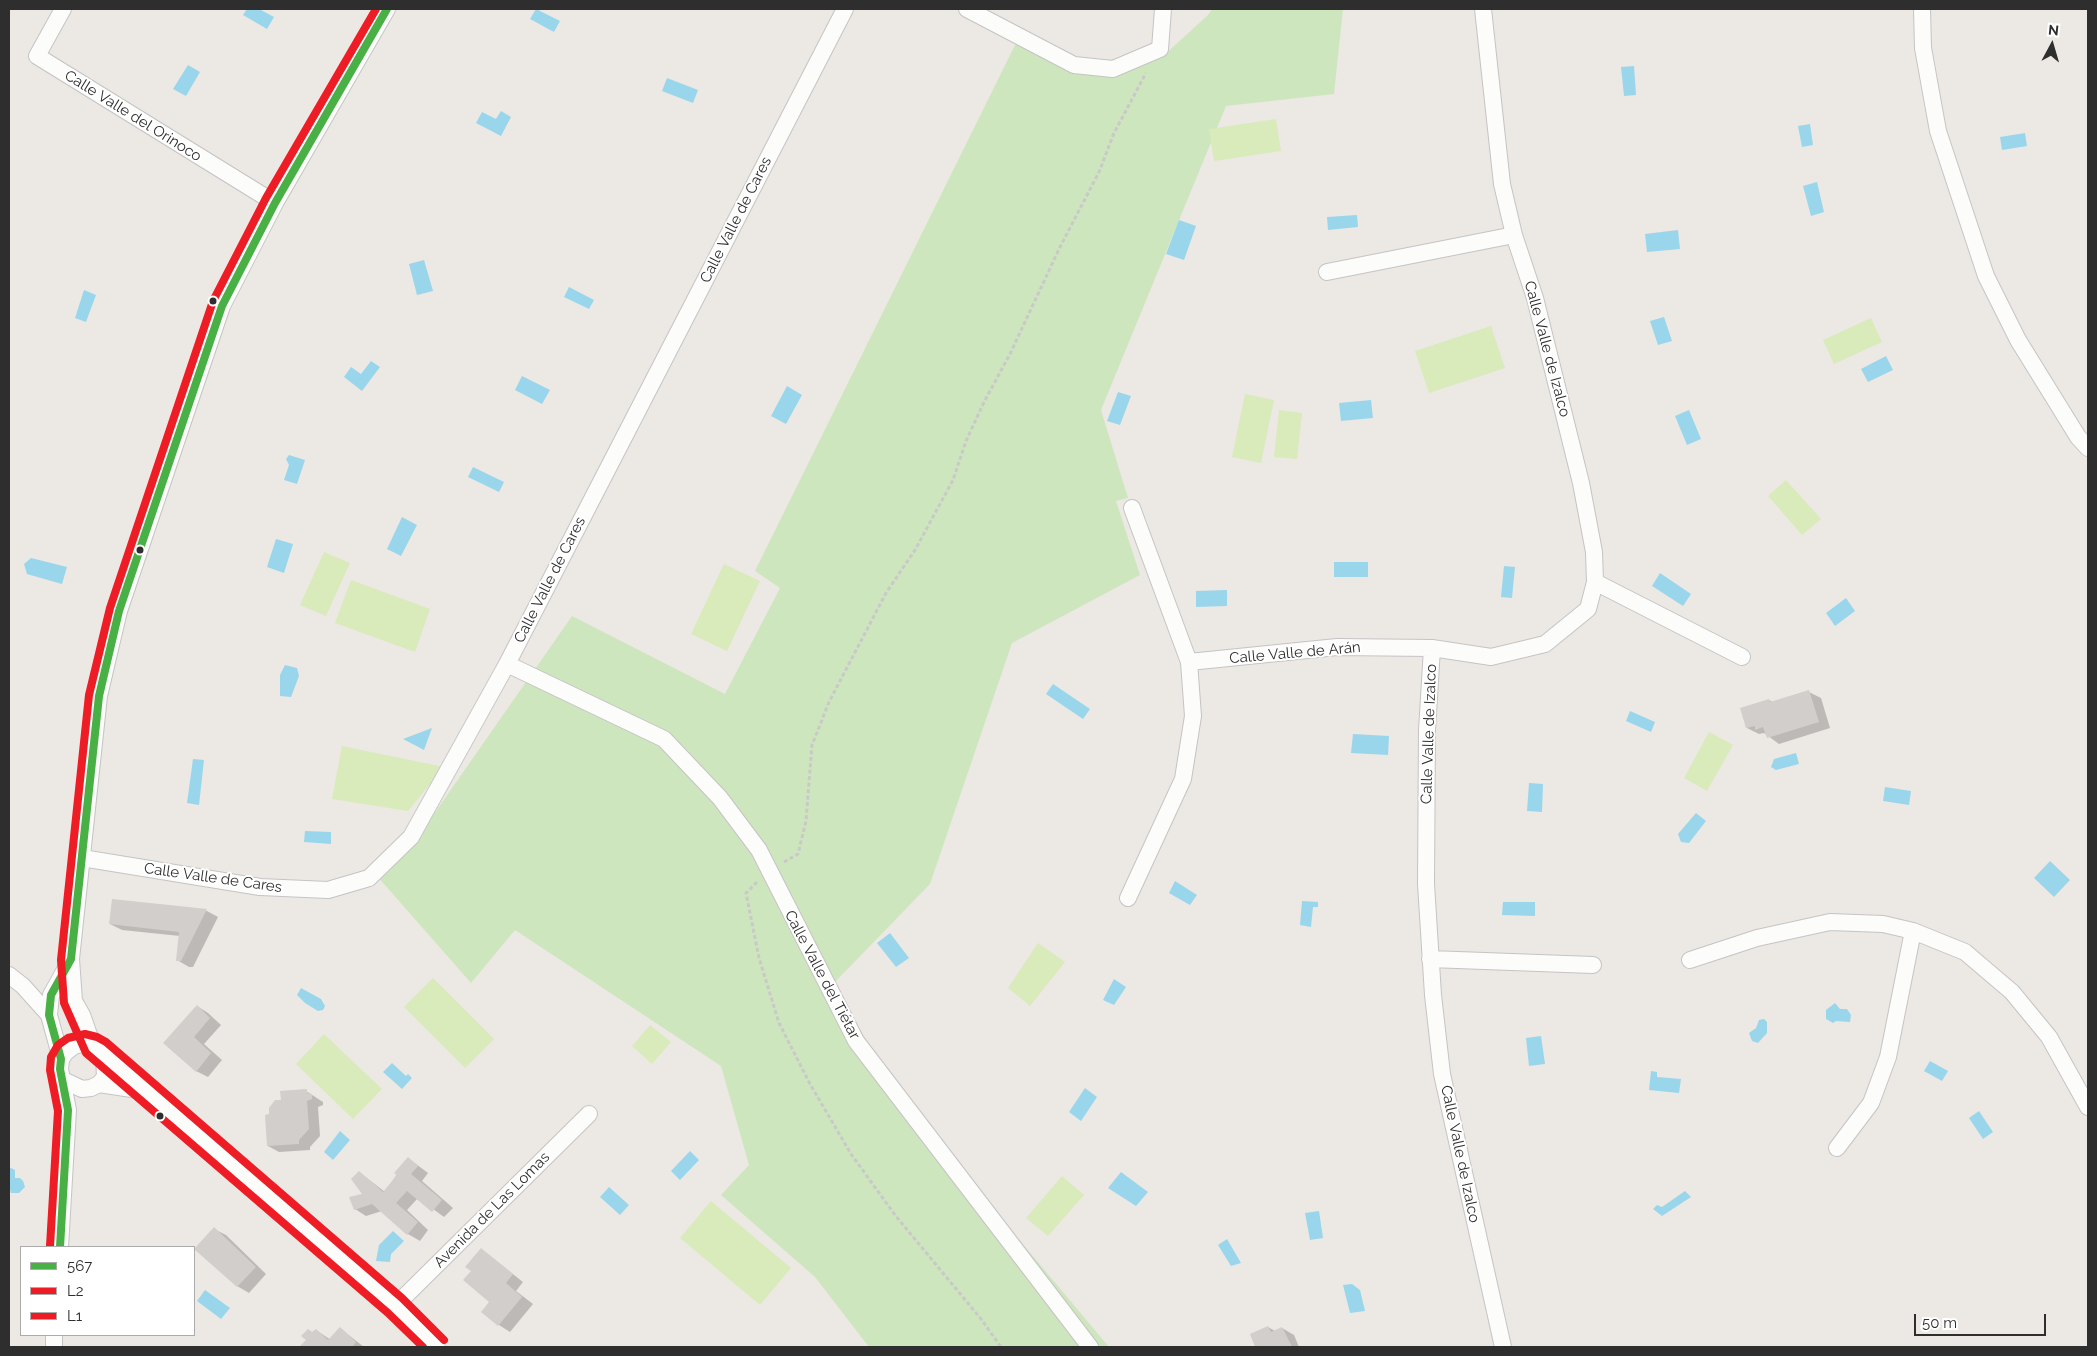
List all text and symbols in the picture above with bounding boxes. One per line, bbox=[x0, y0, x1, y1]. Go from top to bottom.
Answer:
north arrow bbox=[2027, 20, 2077, 70]
text: N bbox=[2047, 22, 2060, 39]
street label: Calle Valle del Orinoco bbox=[61, 66, 205, 166]
street label: Calle Valle de Cares bbox=[696, 154, 776, 286]
street label: Calle Valle de Izalco bbox=[1520, 279, 1574, 419]
unlabelled marker bbox=[208, 296, 218, 306]
street label: Calle Valle de Cares bbox=[510, 514, 590, 646]
unlabelled marker bbox=[135, 545, 145, 555]
street label: Calle Valle de Arán bbox=[1229, 638, 1361, 668]
street label: Calle Valle de Izalco bbox=[1418, 664, 1440, 804]
street label: Calle Valle de Cares bbox=[143, 859, 283, 897]
street label: Calle Valle del Tiétar bbox=[780, 908, 864, 1042]
street label: Calle Valle de Izalco bbox=[1437, 1084, 1483, 1224]
unlabelled marker bbox=[155, 1111, 165, 1121]
street label: Avenida de Las Lomas bbox=[430, 1148, 554, 1272]
legend bbox=[20, 1246, 195, 1336]
text: 567 bbox=[67, 1257, 92, 1275]
text: L2 bbox=[67, 1282, 84, 1300]
scale bar bbox=[1917, 1304, 2050, 1336]
text: L1 bbox=[67, 1307, 82, 1325]
text: 50 m bbox=[1922, 1314, 1957, 1332]

